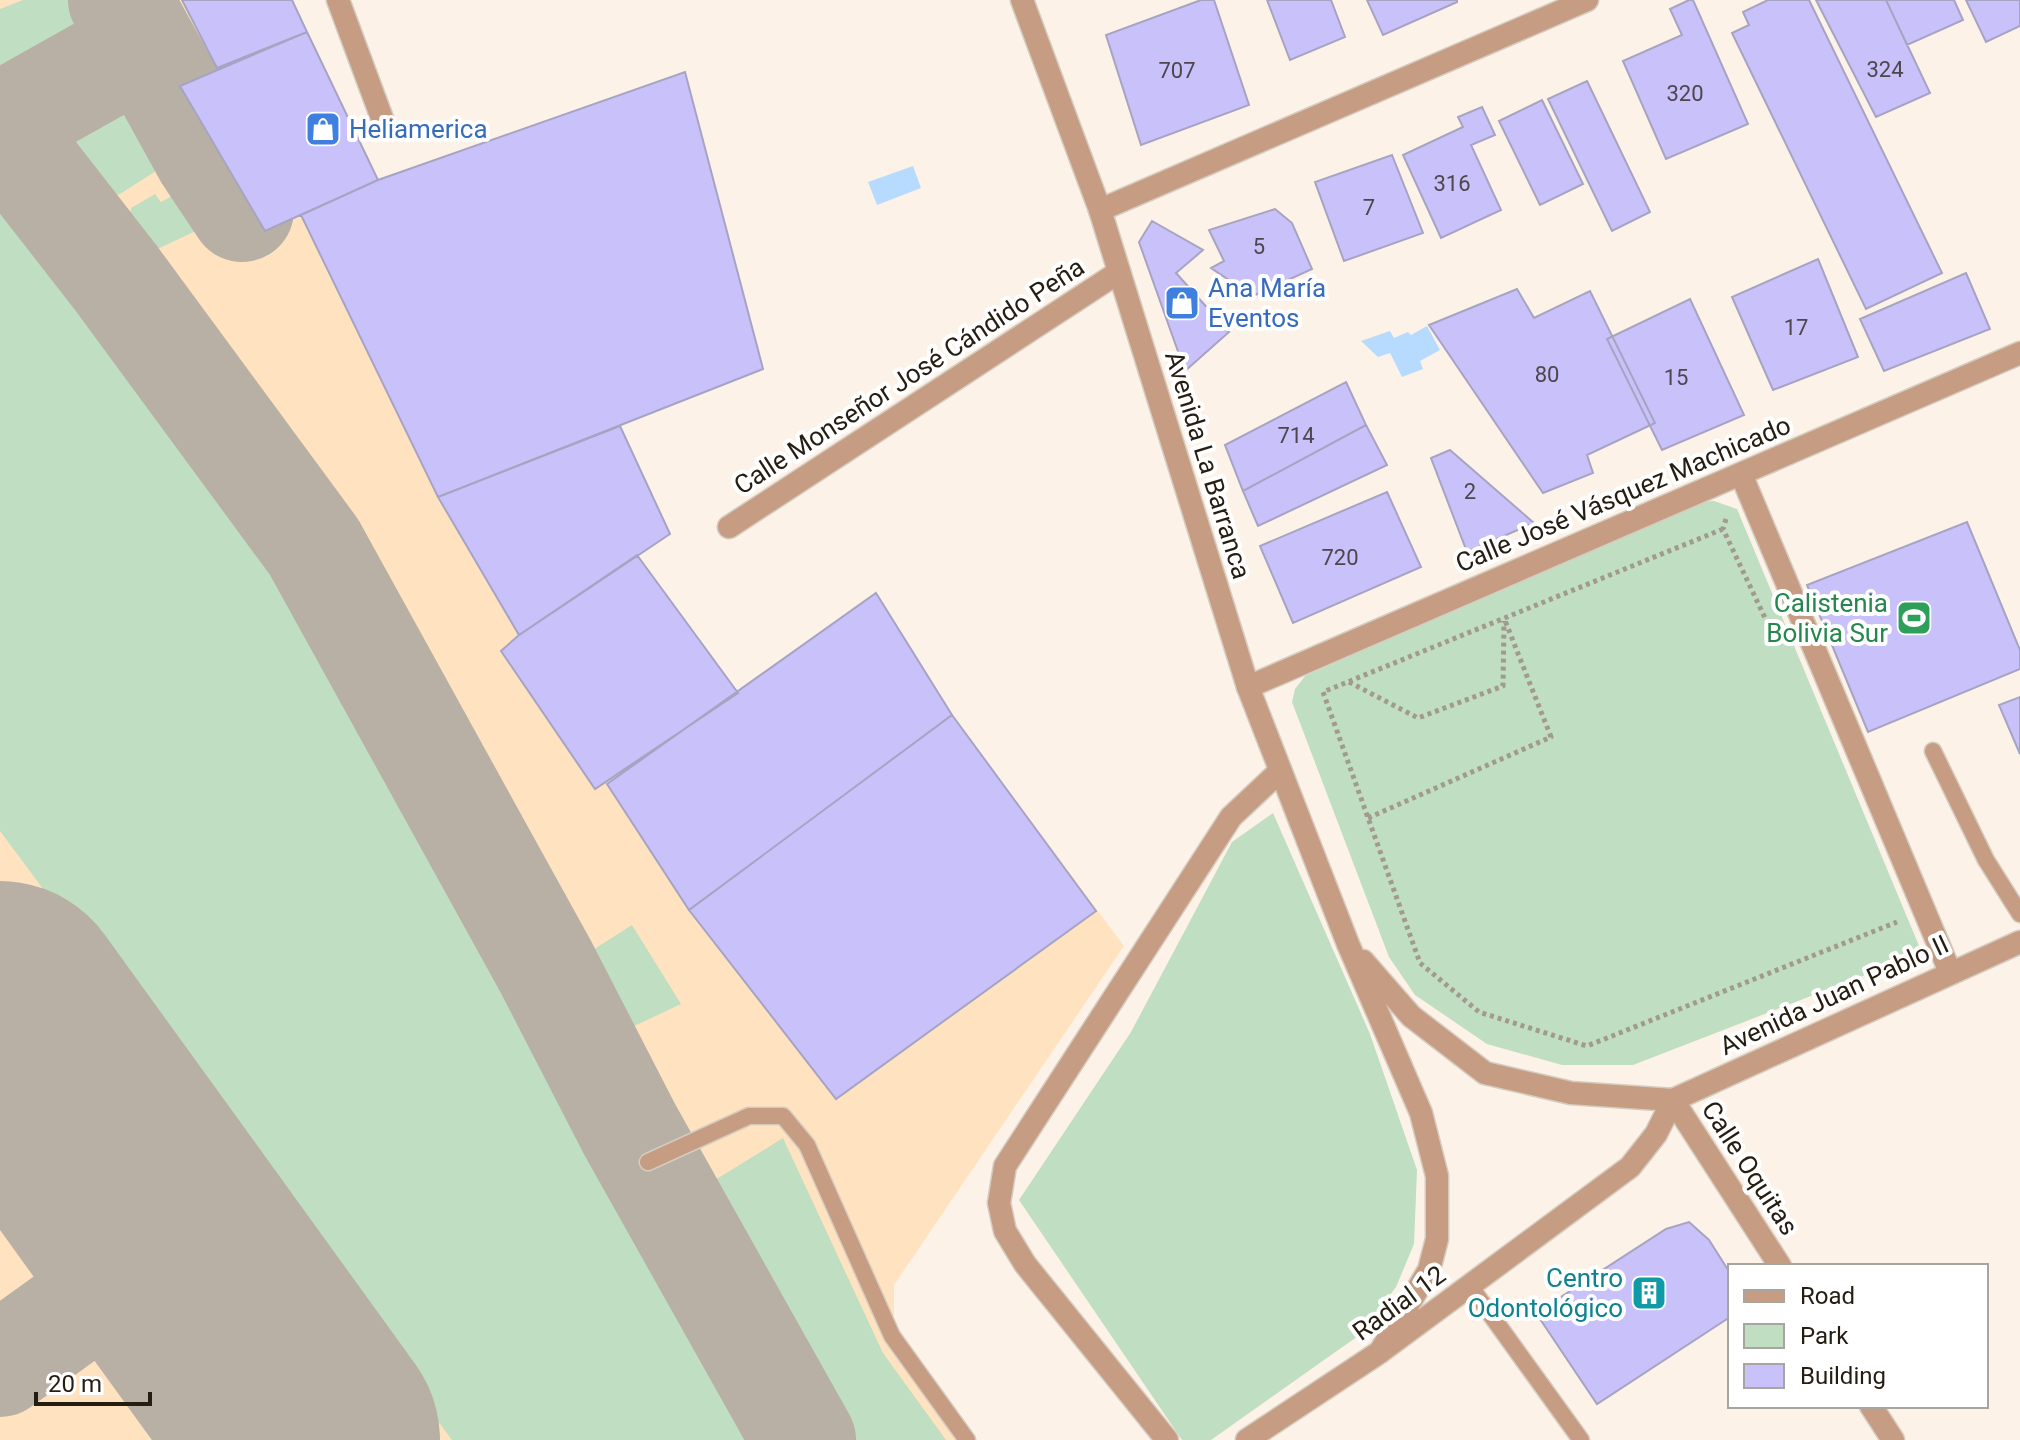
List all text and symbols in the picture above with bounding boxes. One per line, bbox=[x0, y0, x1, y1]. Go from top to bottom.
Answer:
house number: 324 bbox=[1866, 57, 1904, 82]
house number: 707 bbox=[1158, 58, 1196, 83]
house number: 320 bbox=[1666, 81, 1704, 106]
shop icon: Heliamerica bbox=[304, 110, 342, 148]
place label: Heliamerica bbox=[349, 114, 488, 144]
house number: 316 bbox=[1433, 171, 1471, 196]
house number: 7 bbox=[1363, 195, 1375, 220]
house number: 5 bbox=[1253, 234, 1265, 259]
street label: Calle Monseñor José Cándido Peña bbox=[728, 251, 1090, 501]
place label: Ana María Eventos bbox=[1208, 273, 1326, 333]
shop icon: Ana María Eventos bbox=[1163, 284, 1201, 322]
house number: 17 bbox=[1784, 315, 1808, 340]
street label: Avenida La Barranca bbox=[1159, 347, 1257, 583]
house number: 80 bbox=[1535, 362, 1559, 387]
house number: 15 bbox=[1664, 365, 1688, 390]
street label: Calle José Vásquez Machicado bbox=[1451, 410, 1795, 578]
house number: 714 bbox=[1277, 423, 1315, 448]
house number: 2 bbox=[1464, 479, 1476, 504]
house number: 720 bbox=[1321, 545, 1359, 570]
place label: Calistenia Bolivia Sur bbox=[1766, 588, 1888, 648]
sports icon: Calistenia Bolivia Sur bbox=[1895, 599, 1933, 637]
street label: Avenida Juan Pablo II bbox=[1715, 929, 1953, 1061]
street label: Calle Oquitas bbox=[1696, 1096, 1804, 1240]
street label: Radial 12 bbox=[1347, 1259, 1451, 1347]
place label: Centro Odontológico bbox=[1468, 1263, 1623, 1323]
legend bbox=[1728, 1264, 1988, 1408]
building icon: Centro Odontológico bbox=[1630, 1274, 1668, 1312]
text: Road bbox=[1800, 1282, 1855, 1310]
text: Park bbox=[1800, 1322, 1849, 1350]
scale bar bbox=[36, 1356, 150, 1406]
text: Building bbox=[1800, 1362, 1886, 1390]
text: 20 m bbox=[48, 1370, 102, 1398]

